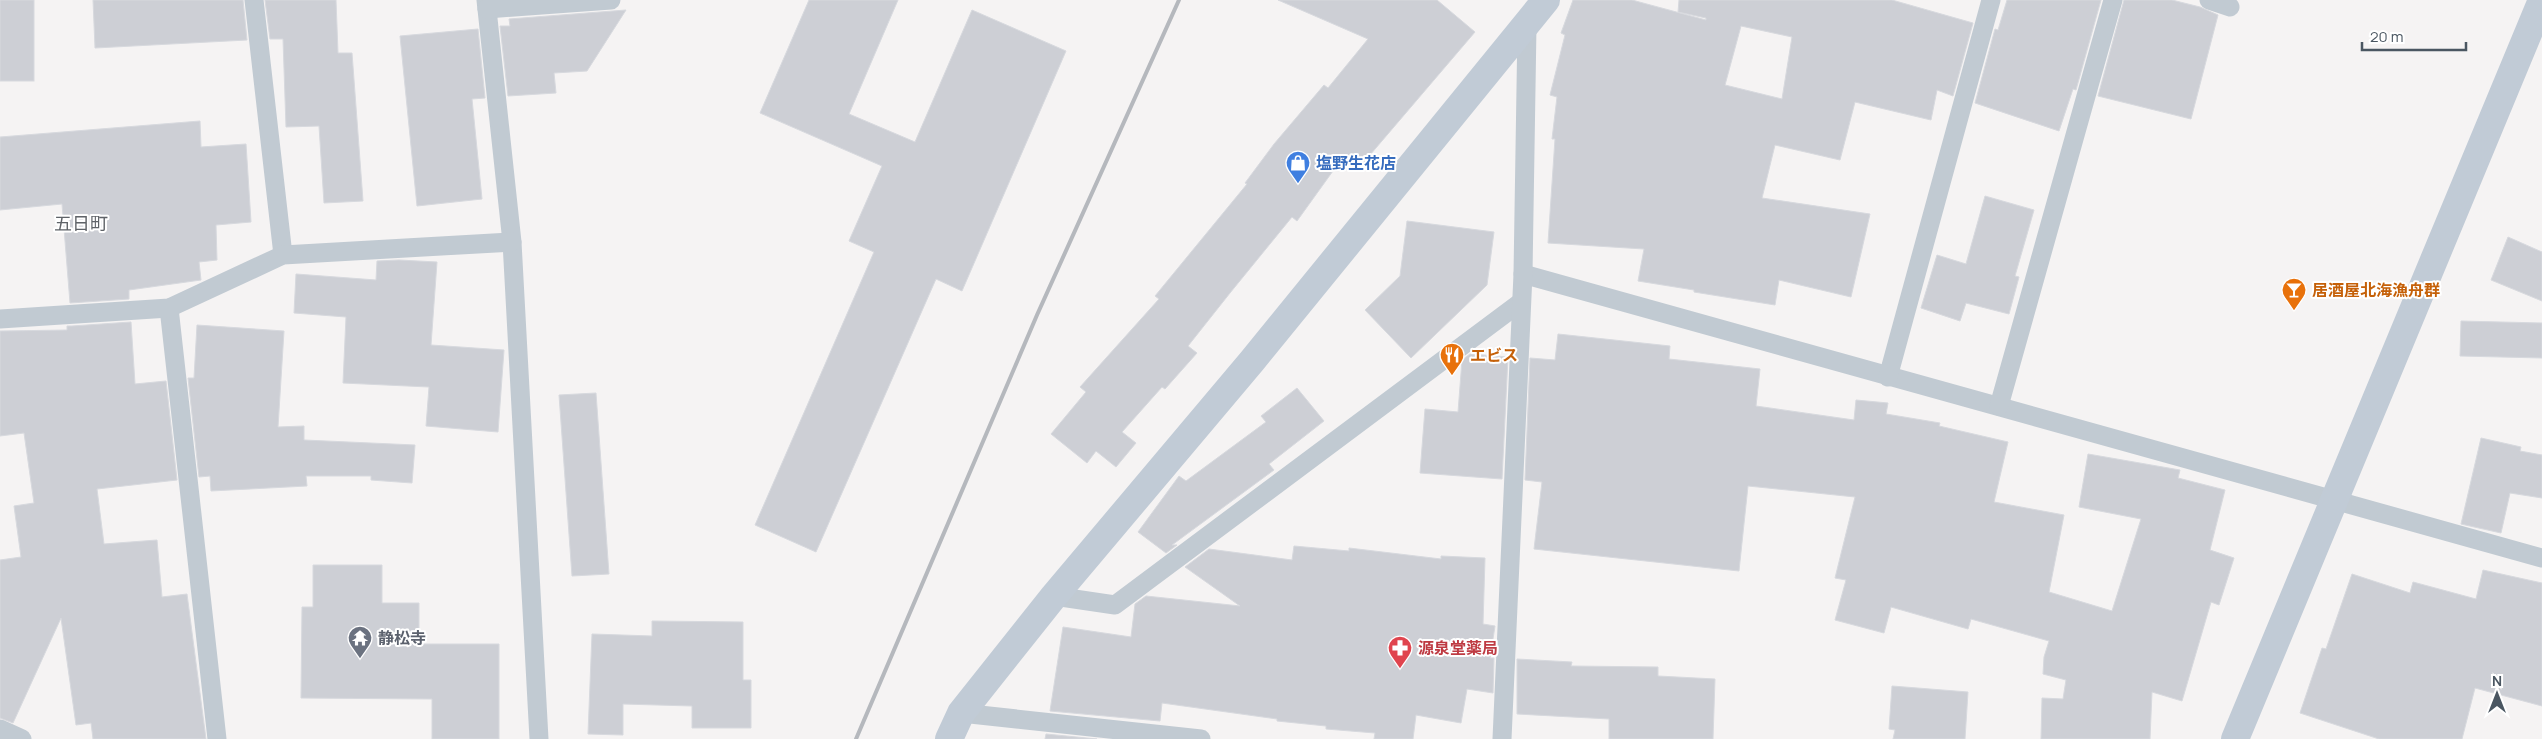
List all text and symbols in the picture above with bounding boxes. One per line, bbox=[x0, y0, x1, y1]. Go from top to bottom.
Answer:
scale bar bbox=[2362, 20, 2466, 52]
text: 20 m bbox=[2370, 26, 2403, 47]
shop icon: 塩野生花店 bbox=[1285, 150, 1311, 184]
place label: 塩野生花店 bbox=[1316, 152, 1396, 174]
district label: 五日町 bbox=[54, 211, 108, 235]
bar icon: 居酒屋北海漁舟群 bbox=[2281, 277, 2307, 311]
place label: 居酒屋北海漁舟群 bbox=[2312, 279, 2440, 301]
restaurant icon: エビス bbox=[1439, 342, 1465, 376]
place label: エビス bbox=[1470, 344, 1518, 366]
temple icon: 静松寺 bbox=[347, 625, 373, 659]
place label: 静松寺 bbox=[378, 627, 426, 649]
pharmacy icon: 源泉堂薬局 bbox=[1387, 635, 1413, 669]
place label: 源泉堂薬局 bbox=[1418, 637, 1498, 659]
north arrow bbox=[2472, 669, 2522, 719]
text: N bbox=[2492, 671, 2502, 690]

